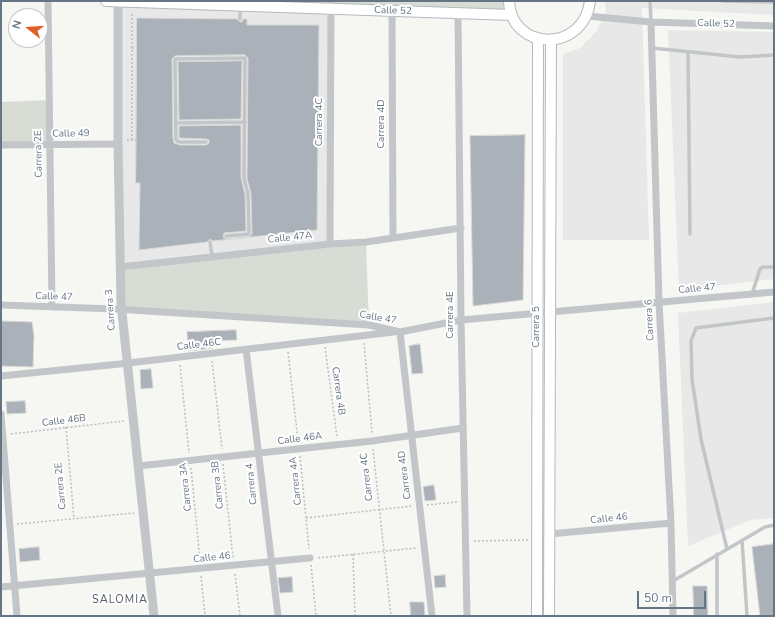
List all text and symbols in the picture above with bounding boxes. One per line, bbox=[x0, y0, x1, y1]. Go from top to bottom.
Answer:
street label: Calle 52 bbox=[374, 4, 412, 18]
north arrow bbox=[8, 8, 48, 48]
street label: Calle 52 bbox=[697, 17, 735, 31]
text: N bbox=[9, 19, 25, 31]
street label: Carrera 4C bbox=[314, 98, 326, 146]
street label: Carrera 4D bbox=[376, 99, 388, 149]
street label: Calle 49 bbox=[52, 128, 90, 140]
street label: Carrera 2E bbox=[33, 130, 45, 178]
street label: Calle 47A bbox=[267, 230, 313, 246]
street label: Calle 47 bbox=[678, 281, 716, 297]
street label: Carrera 3 bbox=[104, 289, 118, 331]
street label: Calle 47 bbox=[35, 290, 73, 304]
street label: Carrera 4E bbox=[445, 291, 457, 339]
street label: Carrera 6 bbox=[643, 299, 657, 341]
street label: Carrera 5 bbox=[531, 306, 543, 348]
street label: Calle 47 bbox=[358, 309, 398, 327]
street label: Calle 46C bbox=[176, 336, 222, 354]
street label: Carrera 4B bbox=[329, 366, 347, 416]
street label: Calle 46B bbox=[41, 412, 87, 430]
street label: Calle 46A bbox=[277, 430, 323, 448]
street label: Carrera 4D bbox=[396, 450, 414, 500]
street label: Carrera 4C bbox=[358, 452, 376, 502]
street label: Carrera 4A bbox=[287, 456, 305, 506]
street label: Carrera 3B bbox=[210, 460, 226, 510]
street label: Carrera 2E bbox=[53, 462, 69, 510]
street label: Carrera 3A bbox=[177, 462, 195, 512]
street label: Carrera 4 bbox=[244, 463, 260, 505]
street label: Calle 46 bbox=[590, 511, 628, 527]
street label: Calle 46 bbox=[193, 550, 231, 566]
scale bar bbox=[639, 583, 708, 609]
text: 50 m bbox=[644, 590, 672, 606]
district label: SALOMIA bbox=[92, 593, 148, 607]

